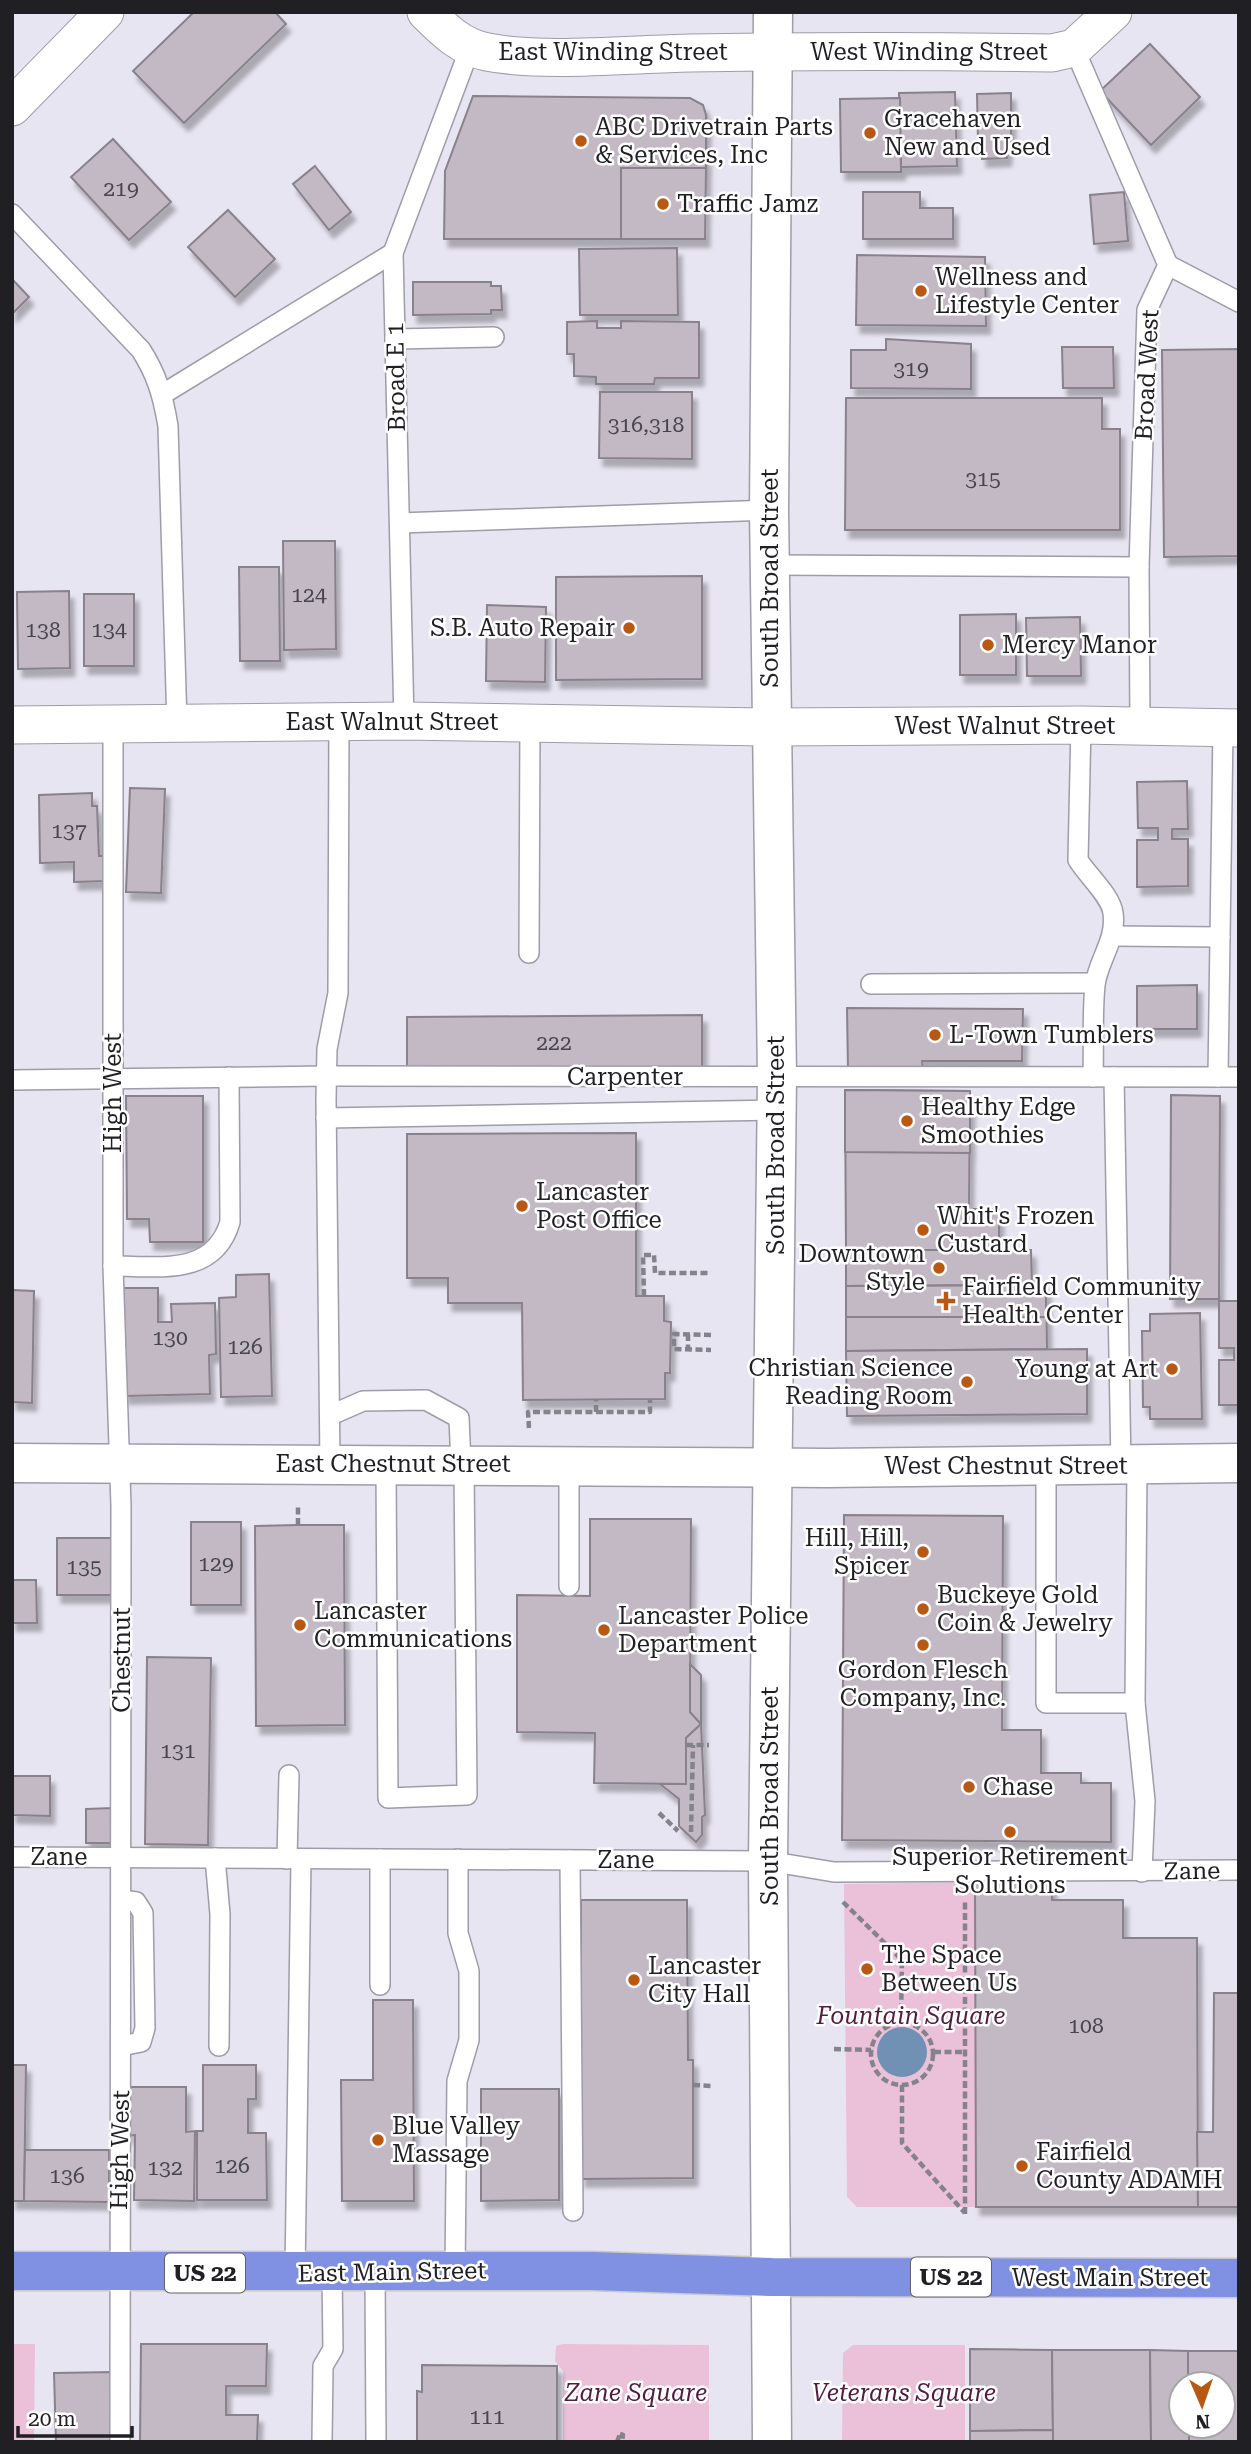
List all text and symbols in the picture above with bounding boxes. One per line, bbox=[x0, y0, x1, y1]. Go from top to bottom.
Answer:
street label: East Winding Street bbox=[498, 38, 728, 66]
street label: West Winding Street bbox=[810, 38, 1048, 66]
place label: Gracehaven New and Used bbox=[884, 105, 1051, 161]
place label: ABC Drivetrain Parts & Services, Inc bbox=[595, 113, 833, 169]
marker: Gracehaven New and Used bbox=[862, 125, 878, 141]
marker: ABC Drivetrain Parts & Services, Inc bbox=[573, 133, 589, 149]
house number: 219 bbox=[103, 177, 139, 201]
place label: Traffic Jamz bbox=[677, 190, 818, 218]
marker: Traffic Jamz bbox=[655, 196, 671, 212]
place label: Wellness and Lifestyle Center bbox=[935, 263, 1119, 319]
marker: Wellness and Lifestyle Center bbox=[913, 283, 929, 299]
street label: Broad West bbox=[1130, 309, 1164, 441]
street label: Broad E 1 bbox=[381, 322, 411, 432]
house number: 319 bbox=[893, 357, 929, 381]
house number: 316,318 bbox=[608, 413, 684, 437]
house number: 315 bbox=[965, 467, 1001, 491]
street label: South Broad Street bbox=[756, 469, 784, 687]
house number: 124 bbox=[291, 583, 327, 607]
place label: S.B. Auto Repair bbox=[430, 614, 615, 642]
house number: 138 bbox=[25, 618, 61, 642]
house number: 134 bbox=[91, 618, 127, 642]
marker: S.B. Auto Repair bbox=[621, 620, 637, 636]
place label: Mercy Manor bbox=[1002, 631, 1157, 659]
marker: Mercy Manor bbox=[980, 637, 996, 653]
street label: East Walnut Street bbox=[286, 708, 498, 736]
street label: West Walnut Street bbox=[895, 712, 1115, 740]
house number: 137 bbox=[51, 819, 87, 843]
place label: L-Town Tumblers bbox=[949, 1021, 1154, 1049]
marker: L-Town Tumblers bbox=[927, 1027, 943, 1043]
house number: 222 bbox=[536, 1031, 572, 1055]
street label: High West bbox=[99, 1033, 127, 1153]
street label: South Broad Street bbox=[762, 1036, 790, 1254]
street label: Carpenter bbox=[567, 1063, 683, 1091]
place label: Healthy Edge Smoothies bbox=[921, 1093, 1076, 1149]
marker: Healthy Edge Smoothies bbox=[899, 1113, 915, 1129]
place label: Lancaster Post Office bbox=[536, 1178, 662, 1234]
marker: Lancaster Post Office bbox=[514, 1198, 530, 1214]
place label: Whit's Frozen Custard bbox=[937, 1202, 1095, 1258]
marker: Whit's Frozen Custard bbox=[915, 1222, 931, 1238]
place label: Downtown Style bbox=[798, 1240, 925, 1296]
marker: Downtown Style bbox=[931, 1260, 947, 1276]
place label: Fairfield Community Health Center bbox=[962, 1273, 1202, 1329]
marker: Fairfield Community Health Center bbox=[936, 1291, 956, 1311]
house number: 130 bbox=[152, 1326, 188, 1350]
house number: 126 bbox=[227, 1335, 263, 1359]
place label: Christian Science Reading Room bbox=[748, 1354, 953, 1410]
place label: Young at Art bbox=[1015, 1355, 1158, 1383]
marker: Young at Art bbox=[1164, 1361, 1180, 1377]
marker: Christian Science Reading Room bbox=[959, 1374, 975, 1390]
street label: East Chestnut Street bbox=[275, 1450, 511, 1478]
street label: West Chestnut Street bbox=[884, 1452, 1128, 1480]
place label: Hill, Hill, Spicer bbox=[805, 1524, 909, 1580]
marker: Hill, Hill, Spicer bbox=[915, 1544, 931, 1560]
house number: 129 bbox=[198, 1552, 234, 1576]
house number: 135 bbox=[66, 1555, 102, 1579]
place label: Buckeye Gold Coin & Jewelry bbox=[937, 1581, 1113, 1637]
place label: Lancaster Communications bbox=[314, 1597, 512, 1653]
marker: Buckeye Gold Coin & Jewelry bbox=[915, 1601, 931, 1617]
place label: Lancaster Police Department bbox=[618, 1602, 809, 1658]
street label: Chestnut bbox=[108, 1607, 136, 1713]
marker: Lancaster Communications bbox=[292, 1617, 308, 1633]
marker: Lancaster Police Department bbox=[596, 1622, 612, 1638]
marker: Gordon Flesch Company, Inc. bbox=[915, 1637, 931, 1653]
place label: Gordon Flesch Company, Inc. bbox=[838, 1656, 1008, 1712]
street label: South Broad Street bbox=[756, 1687, 784, 1905]
house number: 131 bbox=[160, 1739, 196, 1763]
place label: Chase bbox=[983, 1773, 1053, 1801]
marker: Chase bbox=[961, 1779, 977, 1795]
marker: Superior Retirement Solutions bbox=[1002, 1824, 1018, 1840]
street label: Zane bbox=[31, 1843, 87, 1871]
place label: Superior Retirement Solutions bbox=[892, 1843, 1128, 1899]
street label: Zane bbox=[598, 1846, 654, 1874]
street label: Zane bbox=[1163, 1857, 1221, 1885]
place label: The Space Between Us bbox=[881, 1941, 1017, 1997]
place label: Lancaster City Hall bbox=[648, 1952, 761, 2008]
marker: The Space Between Us bbox=[859, 1961, 875, 1977]
marker: Lancaster City Hall bbox=[626, 1972, 642, 1988]
park label: Fountain Square bbox=[816, 2002, 1005, 2030]
house number: 108 bbox=[1068, 2014, 1104, 2038]
street label: High West bbox=[105, 2090, 135, 2210]
place label: Blue Valley Massage bbox=[392, 2112, 521, 2168]
marker: Blue Valley Massage bbox=[370, 2132, 386, 2148]
place label: Fairfield County ADAMH bbox=[1036, 2138, 1222, 2194]
house number: 126 bbox=[214, 2154, 250, 2178]
house number: 132 bbox=[147, 2156, 183, 2180]
marker: Fairfield County ADAMH bbox=[1014, 2158, 1030, 2174]
house number: 136 bbox=[49, 2164, 85, 2188]
road number: US 22 bbox=[165, 2254, 245, 2292]
street label: East Main Street bbox=[297, 2256, 487, 2288]
road number: US 22 bbox=[911, 2258, 991, 2296]
street label: West Main Street bbox=[1012, 2264, 1208, 2292]
north arrow bbox=[1167, 2370, 1237, 2440]
park label: Zane Square bbox=[564, 2379, 707, 2407]
park label: Veterans Square bbox=[812, 2379, 996, 2407]
scale bar bbox=[18, 2394, 131, 2438]
house number: 111 bbox=[469, 2405, 505, 2429]
text: 20 m bbox=[28, 2407, 76, 2431]
text: N bbox=[1194, 2410, 1210, 2433]

